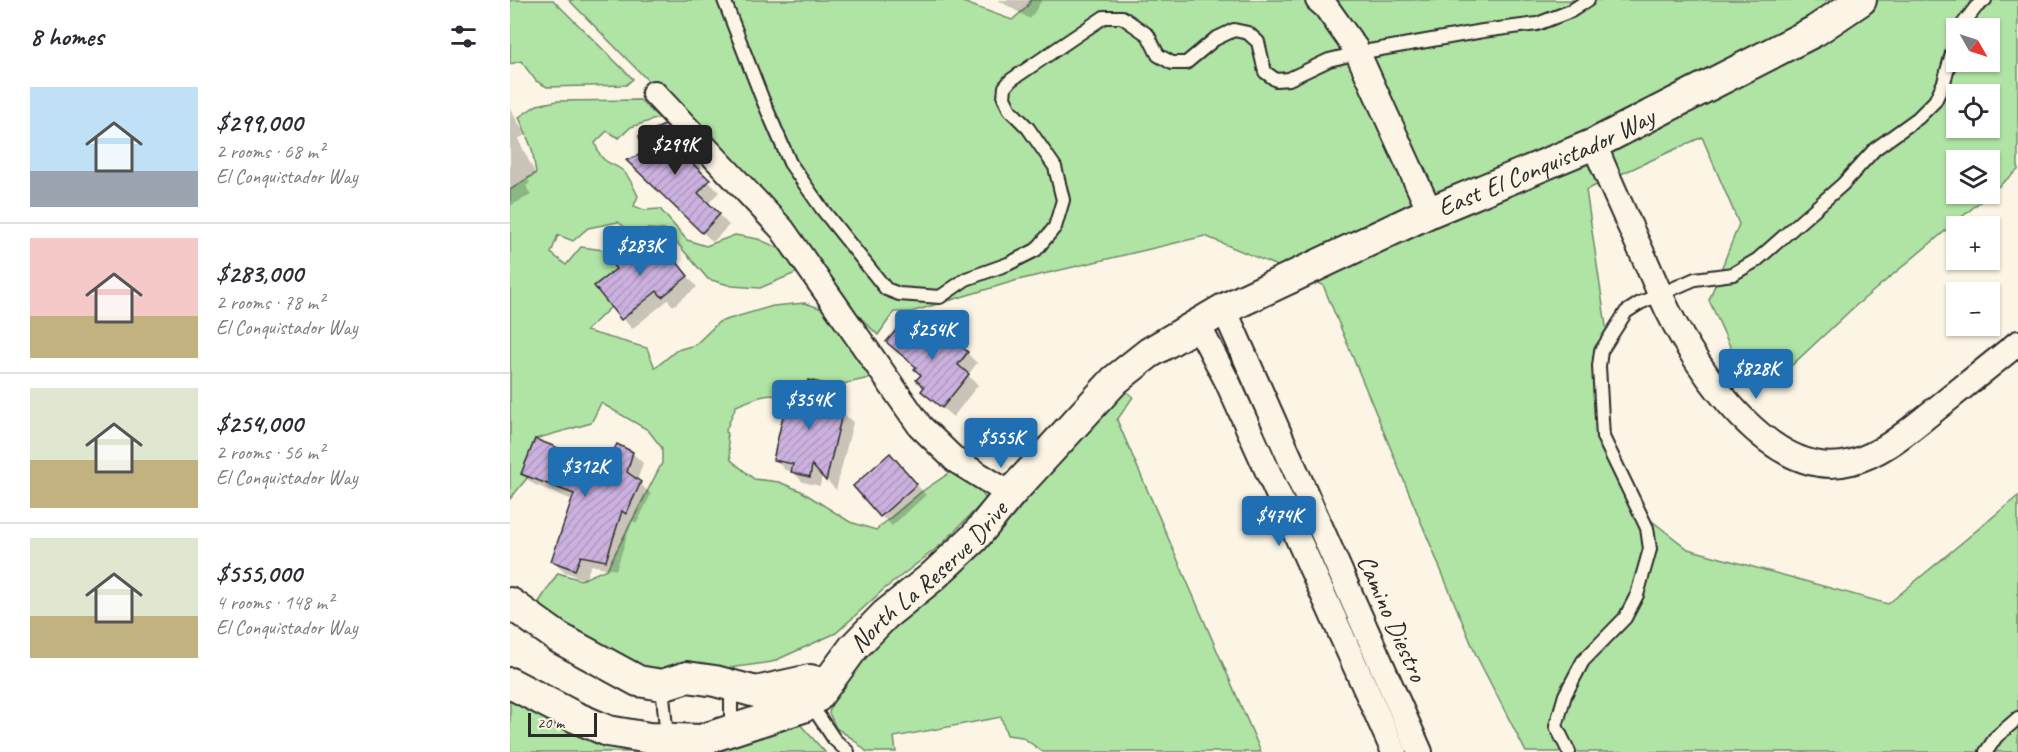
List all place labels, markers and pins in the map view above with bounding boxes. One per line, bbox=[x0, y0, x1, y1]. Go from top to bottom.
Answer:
pin: $299K bbox=[633, 125, 717, 176]
pin: $283K bbox=[598, 226, 682, 277]
pin: $254K bbox=[890, 310, 974, 361]
pin: $828K bbox=[1714, 349, 1798, 400]
pin: $354K bbox=[767, 380, 851, 431]
pin: $555K bbox=[959, 418, 1043, 469]
pin: $312K bbox=[543, 447, 627, 498]
pin: $474K bbox=[1237, 496, 1321, 547]

